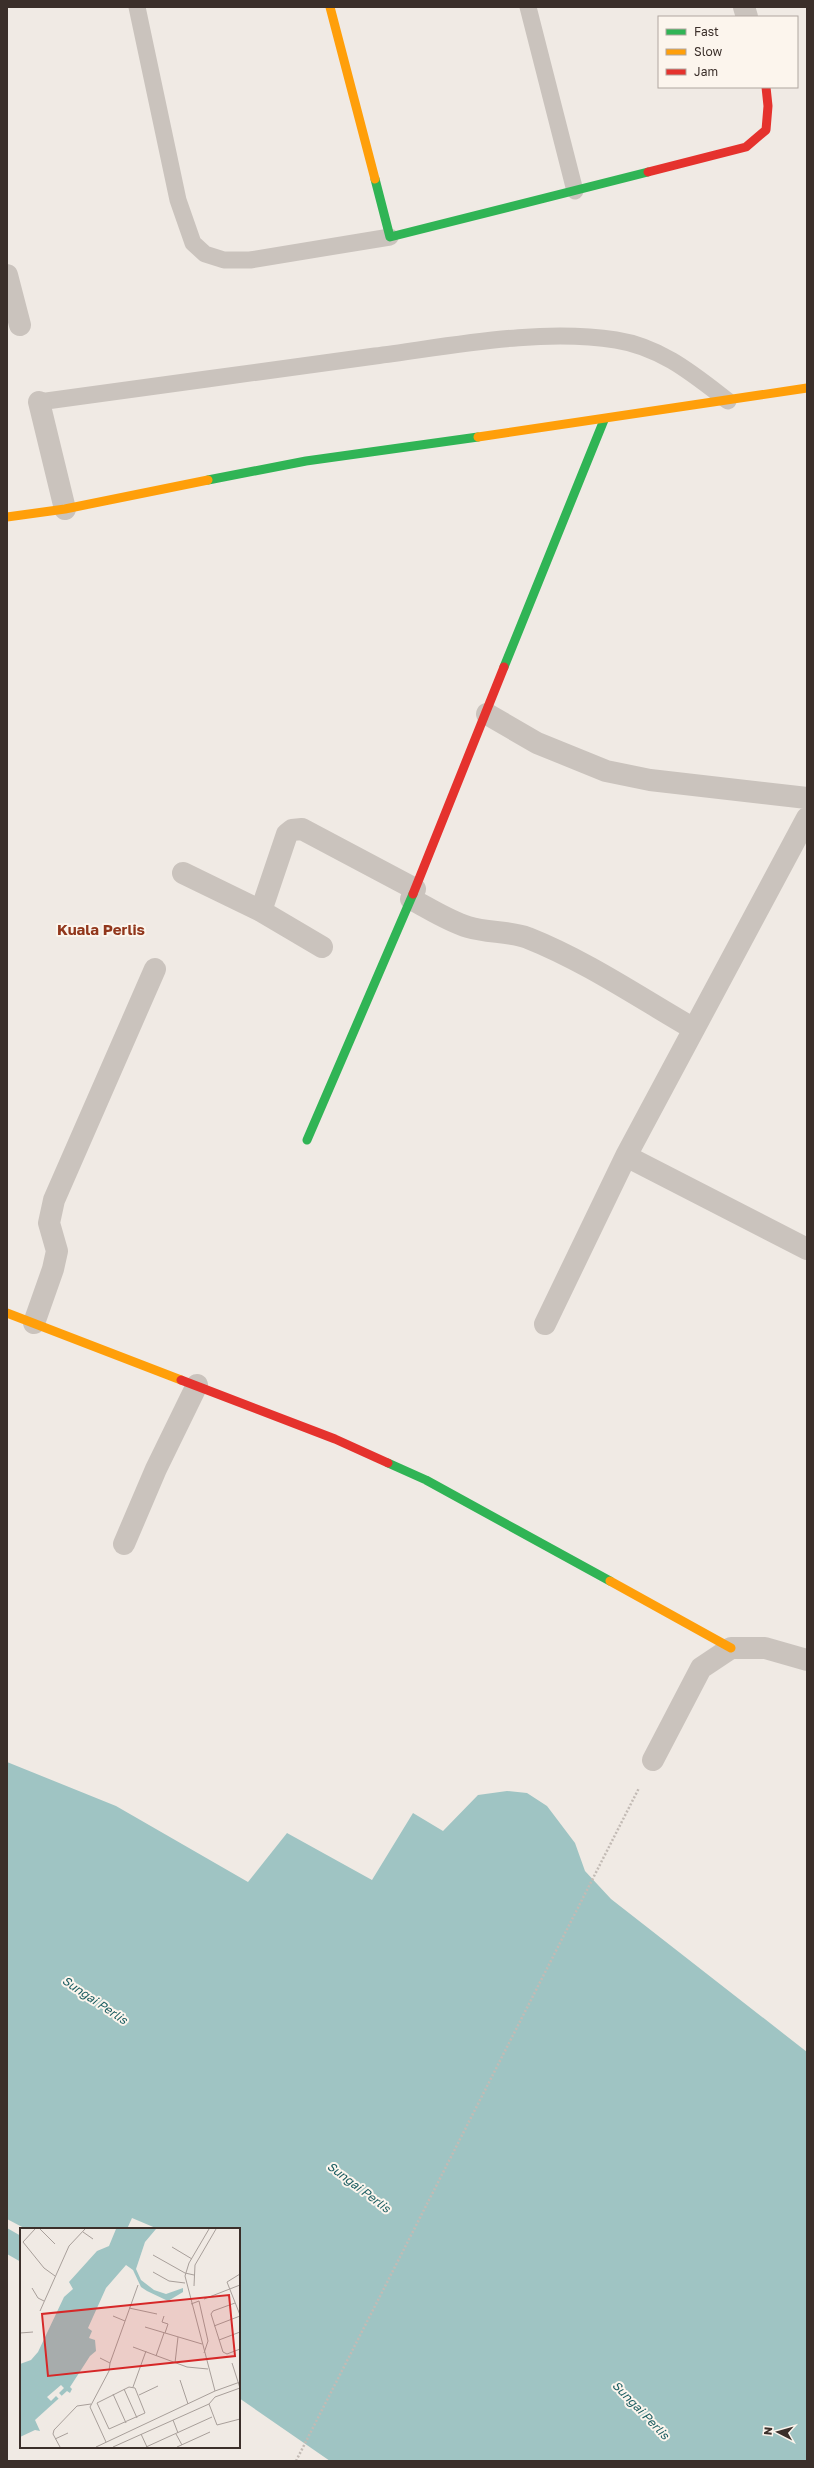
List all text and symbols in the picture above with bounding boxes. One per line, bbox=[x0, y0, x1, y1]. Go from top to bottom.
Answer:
legend bbox=[658, 16, 798, 88]
text: Fast bbox=[694, 24, 719, 39]
text: Slow bbox=[694, 44, 722, 59]
text: Jam bbox=[694, 64, 718, 79]
district label: Kuala Perlis bbox=[57, 920, 145, 938]
water label: Sungai Perlis bbox=[60, 1973, 131, 2028]
water label: Sungai Perlis bbox=[324, 2158, 394, 2216]
inset map bbox=[20, 2228, 240, 2448]
water label: Sungai Perlis bbox=[609, 2378, 673, 2443]
north arrow bbox=[758, 2412, 798, 2452]
text: N bbox=[761, 2426, 774, 2436]

